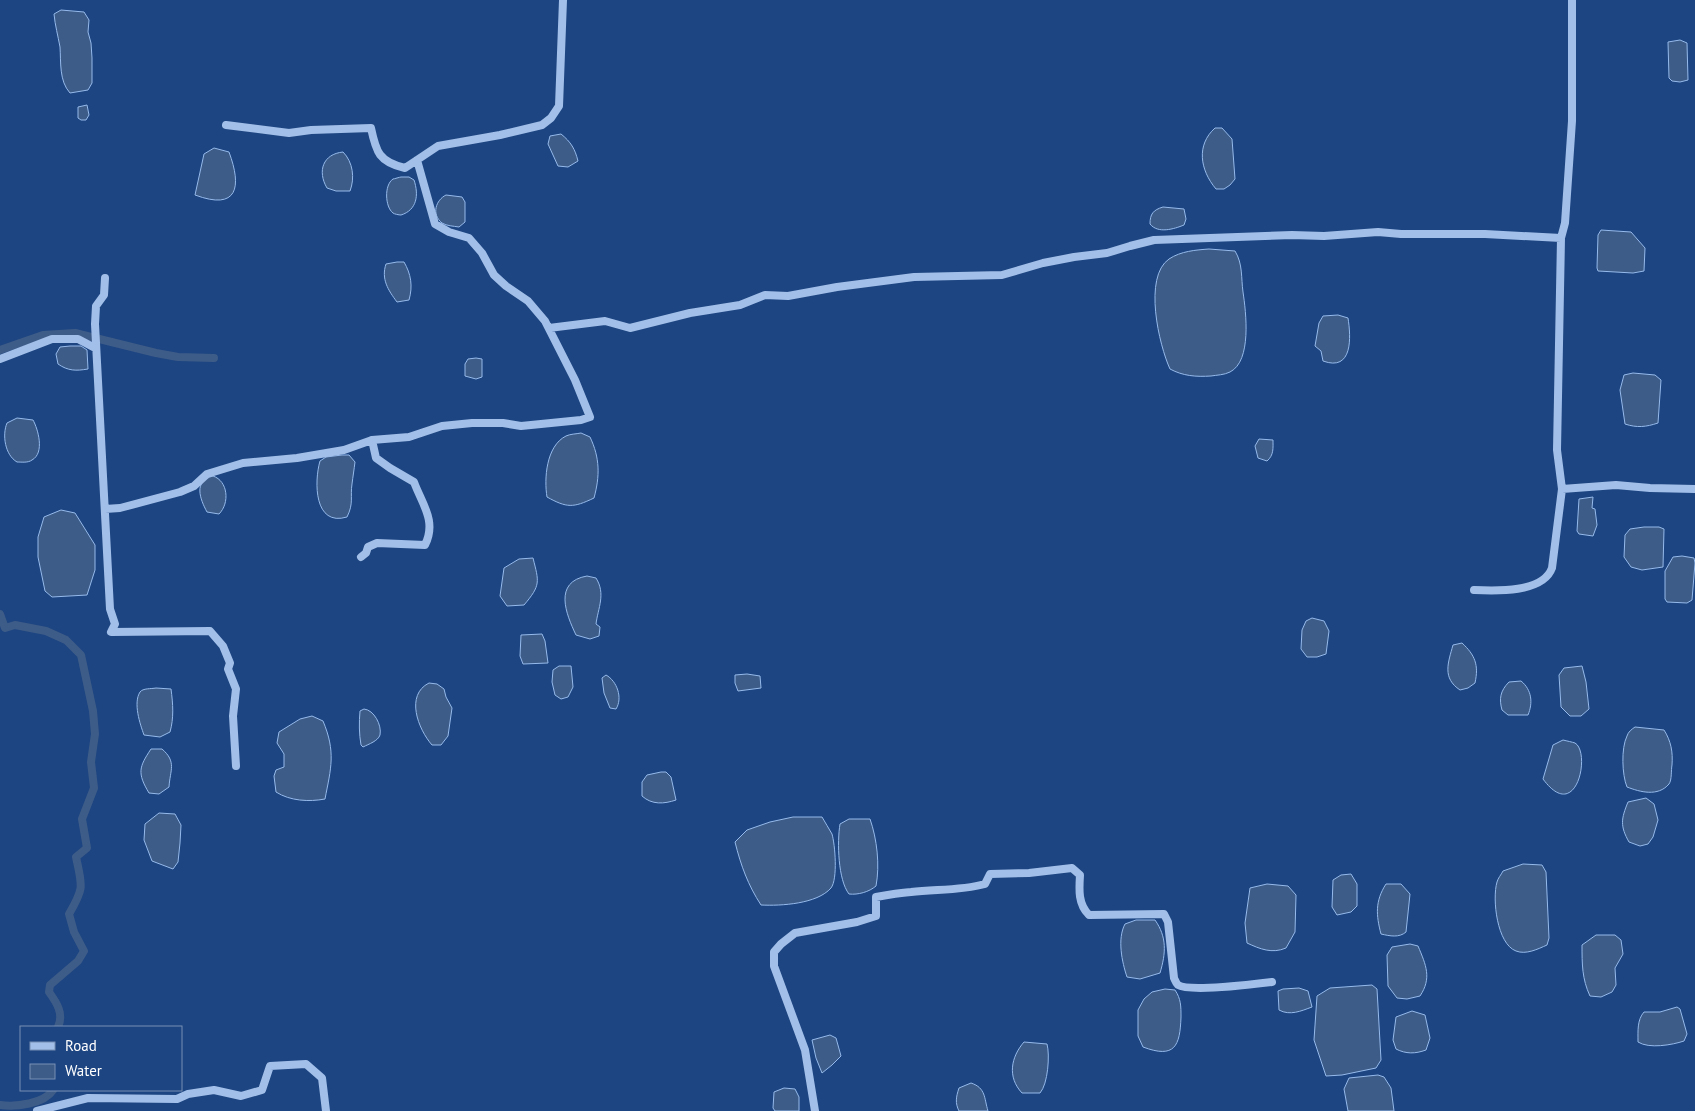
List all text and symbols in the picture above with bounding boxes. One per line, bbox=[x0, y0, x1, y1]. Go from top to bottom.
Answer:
legend bbox=[20, 1026, 182, 1091]
text: Road bbox=[65, 1036, 97, 1055]
text: Water bbox=[65, 1061, 102, 1080]

